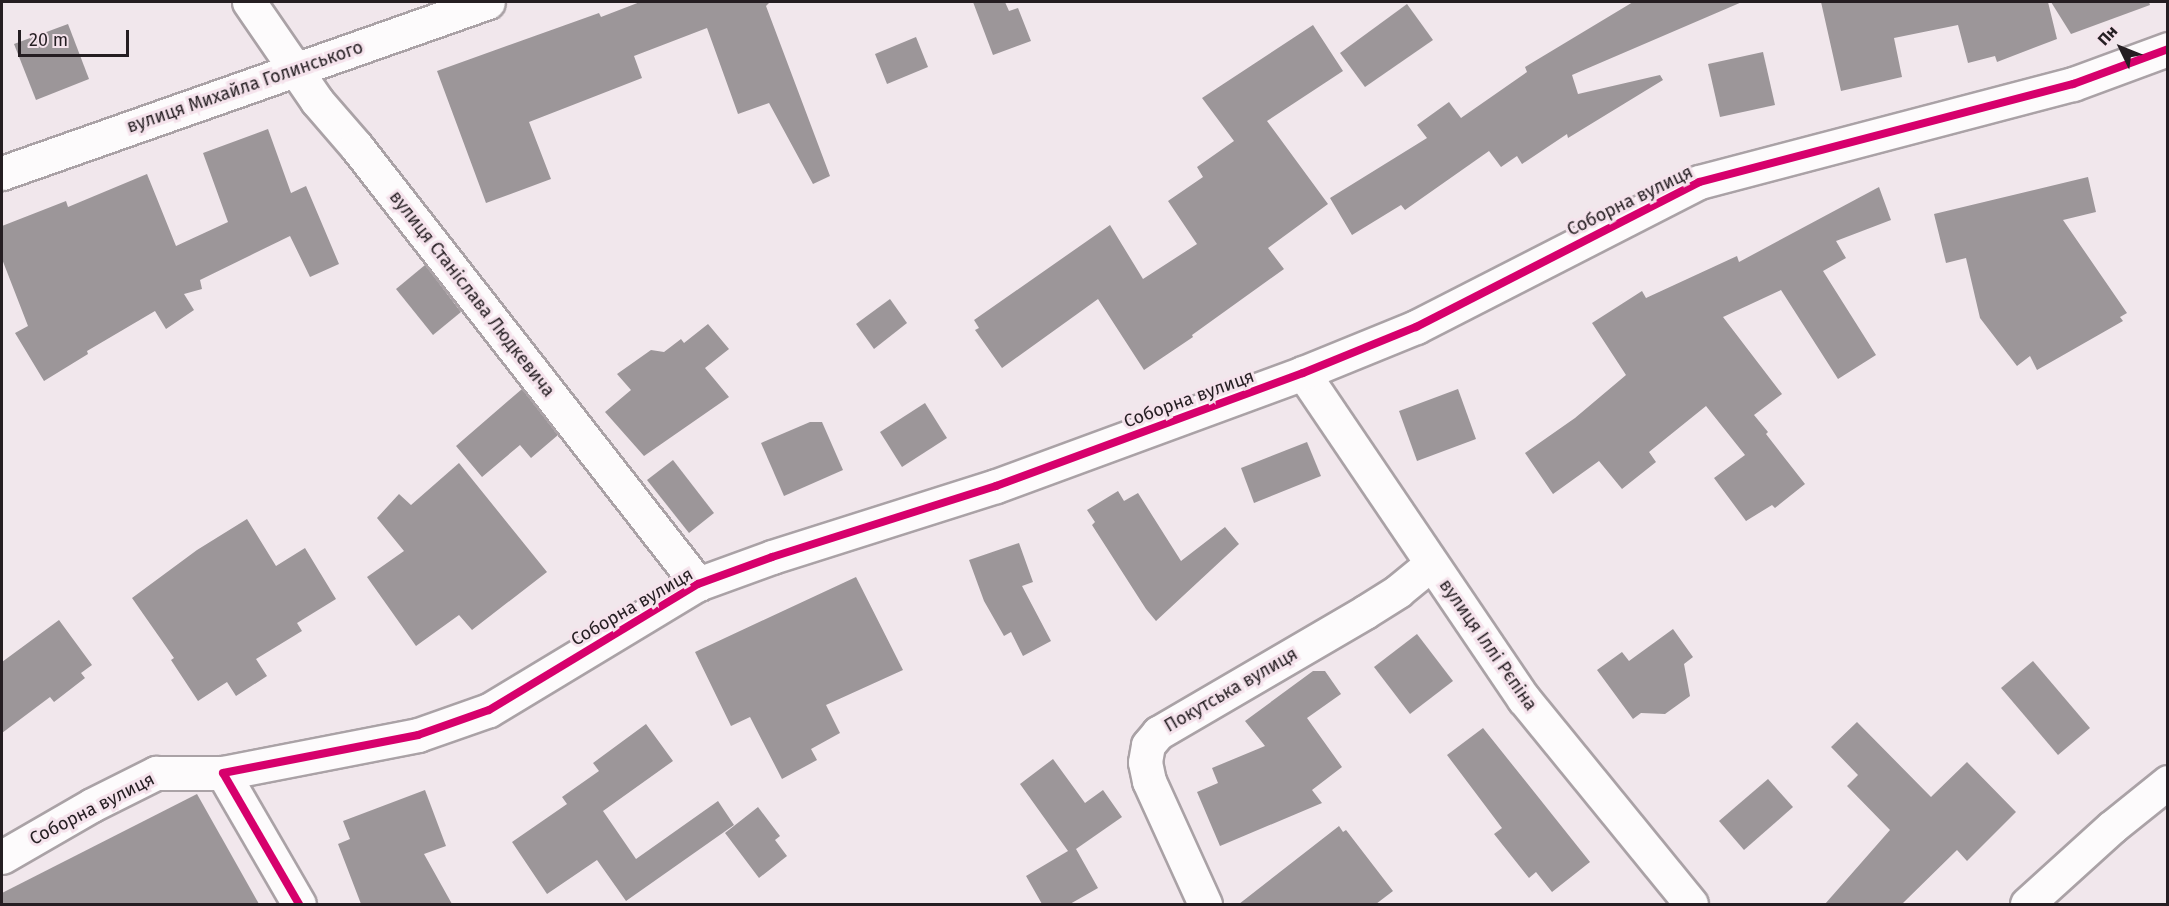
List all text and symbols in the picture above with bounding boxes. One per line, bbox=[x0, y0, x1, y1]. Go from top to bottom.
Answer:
scale bar bbox=[21, 18, 132, 56]
north arrow bbox=[2091, 18, 2151, 78]
text: Пн bbox=[2094, 22, 2121, 49]
text: 20 m bbox=[29, 29, 68, 51]
street label: вулиця Михайла Голинського bbox=[124, 36, 366, 138]
street label: Соборна вулиця bbox=[1564, 161, 1696, 241]
street label: вулиця Станіслава Людкевича bbox=[385, 187, 559, 401]
street label: Соборна вулиця bbox=[1121, 365, 1257, 433]
street label: Соборна вулиця bbox=[567, 563, 697, 651]
street label: вулиця Іллі Рєпіна bbox=[1435, 575, 1541, 715]
street label: Покутська вулиця bbox=[1161, 643, 1301, 737]
street label: Соборна вулиця bbox=[26, 768, 158, 850]

